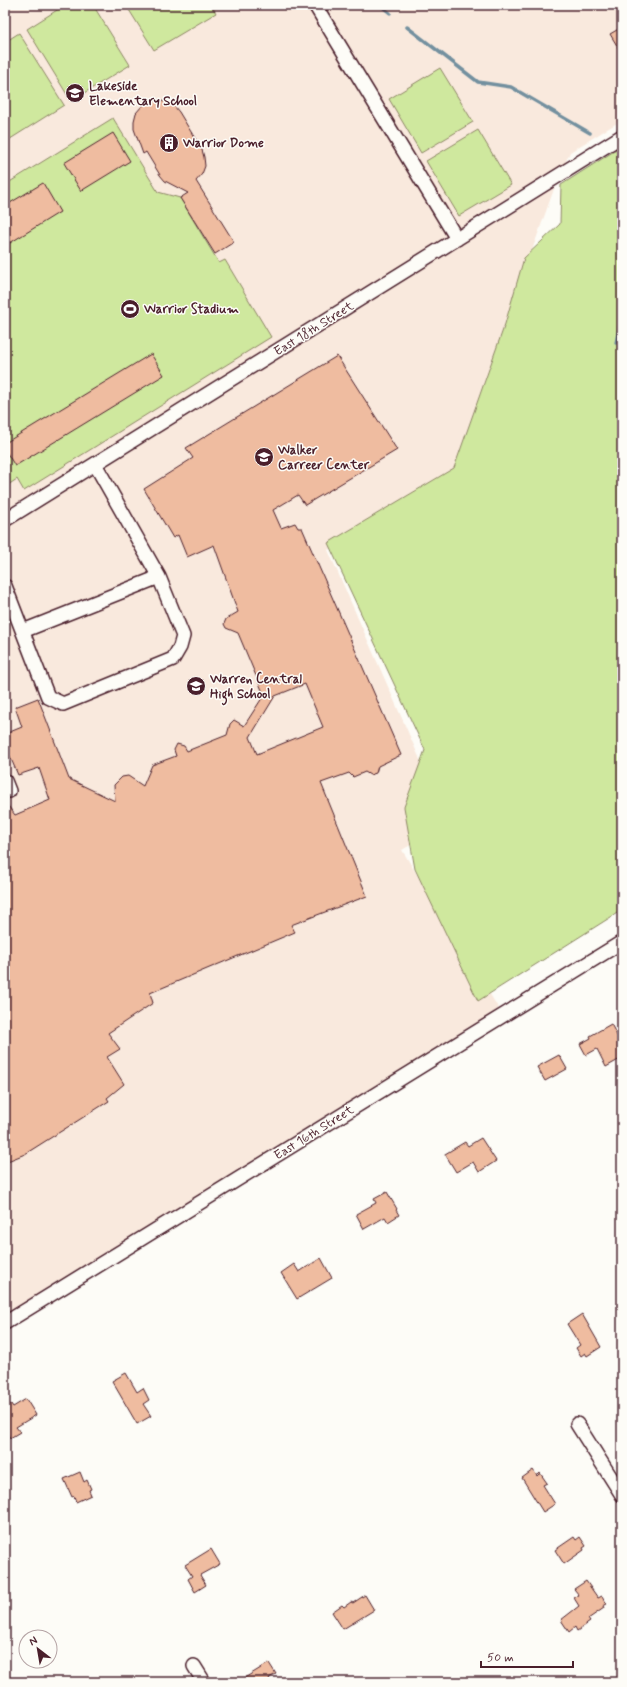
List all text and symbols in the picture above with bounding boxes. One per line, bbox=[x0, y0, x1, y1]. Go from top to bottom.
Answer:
place label: Lakeside Elementary School bbox=[89, 78, 197, 110]
school or university icon: Lakeside Elementary School bbox=[64, 82, 86, 104]
building icon: Warrior Dome bbox=[158, 132, 180, 154]
place label: Warrior Dome bbox=[182, 135, 264, 152]
street label: East 18th Street bbox=[271, 297, 357, 360]
sports icon: Warrior Stadium bbox=[119, 298, 141, 320]
place label: Warrior Stadium bbox=[143, 301, 239, 318]
place label: Walker Carreer Center bbox=[277, 442, 370, 474]
school or university icon: Walker Carreer Center bbox=[253, 446, 275, 468]
place label: Warren Central High School bbox=[209, 671, 302, 706]
school or university icon: Warren Central High School bbox=[185, 675, 207, 697]
street label: East 16th Street bbox=[271, 1101, 357, 1164]
north arrow bbox=[18, 1629, 58, 1669]
text: N bbox=[27, 1633, 40, 1649]
scale bar bbox=[481, 1643, 573, 1669]
text: 50 m bbox=[487, 1650, 514, 1666]

